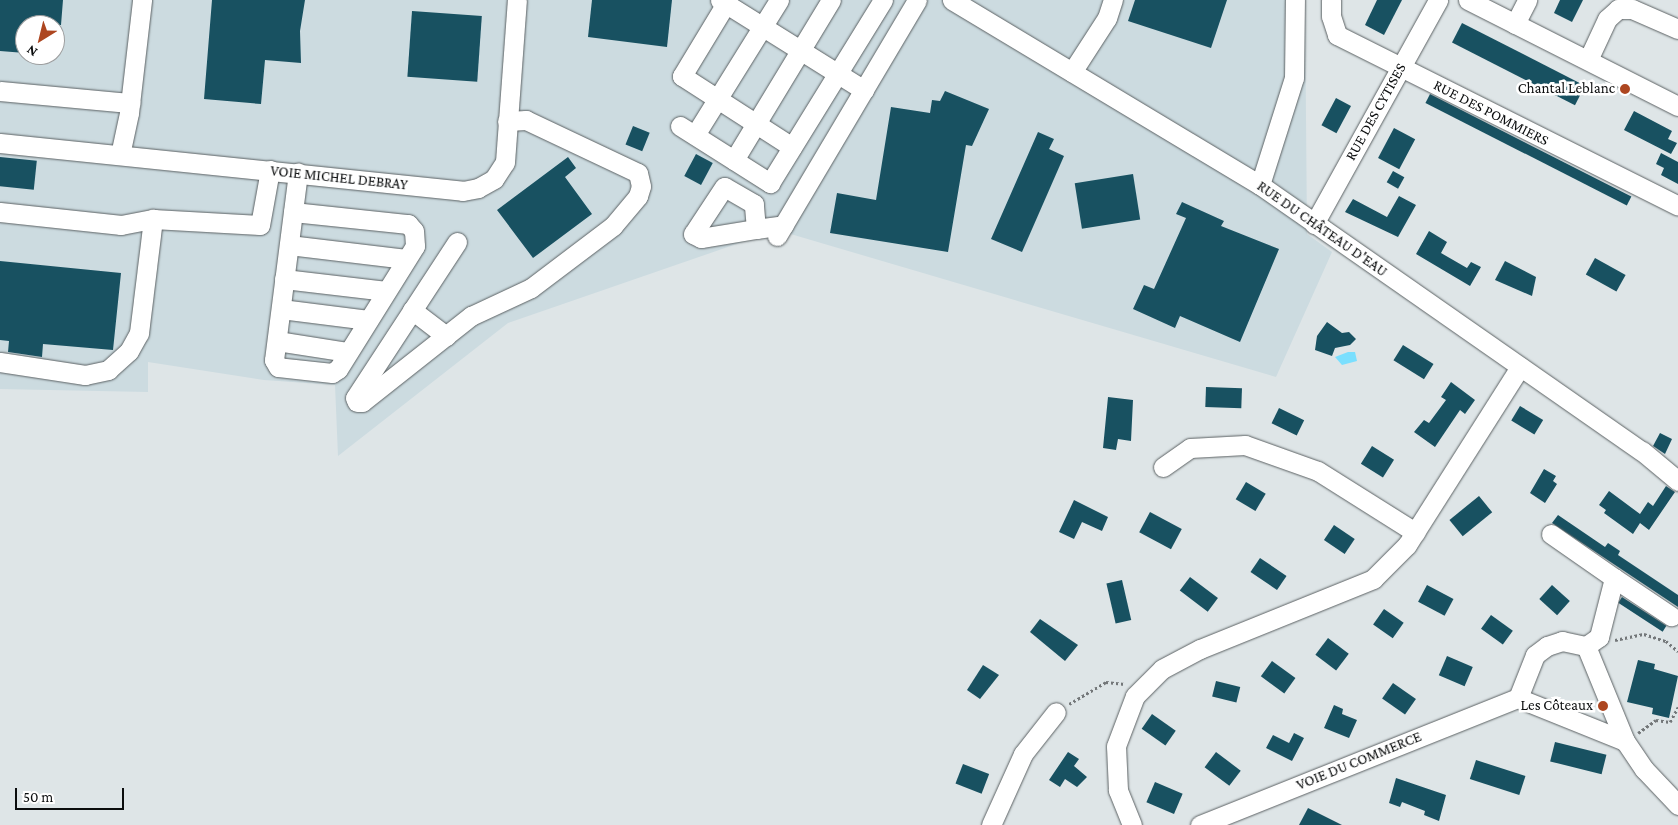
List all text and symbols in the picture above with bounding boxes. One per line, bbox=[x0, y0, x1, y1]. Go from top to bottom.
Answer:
north arrow bbox=[15, 15, 65, 65]
text: N bbox=[23, 42, 40, 61]
street label: RUE DES CYTISES bbox=[1342, 60, 1410, 164]
street label: RUE DES POMMIERS bbox=[1430, 76, 1552, 150]
place label: Chantal Leblanc bbox=[1518, 80, 1615, 98]
marker: Chantal Leblanc bbox=[1619, 83, 1631, 95]
street label: VOIE MICHEL DEBRAY bbox=[269, 162, 409, 194]
street label: RUE DU CHÂTEAU D'EAU bbox=[1253, 177, 1391, 281]
place label: Les Côteaux bbox=[1521, 697, 1593, 715]
marker: Les Côteaux bbox=[1597, 700, 1609, 712]
street label: VOIE DU COMMERCE bbox=[1294, 728, 1424, 794]
scale bar bbox=[18, 778, 126, 810]
text: 50 m bbox=[23, 789, 53, 805]

